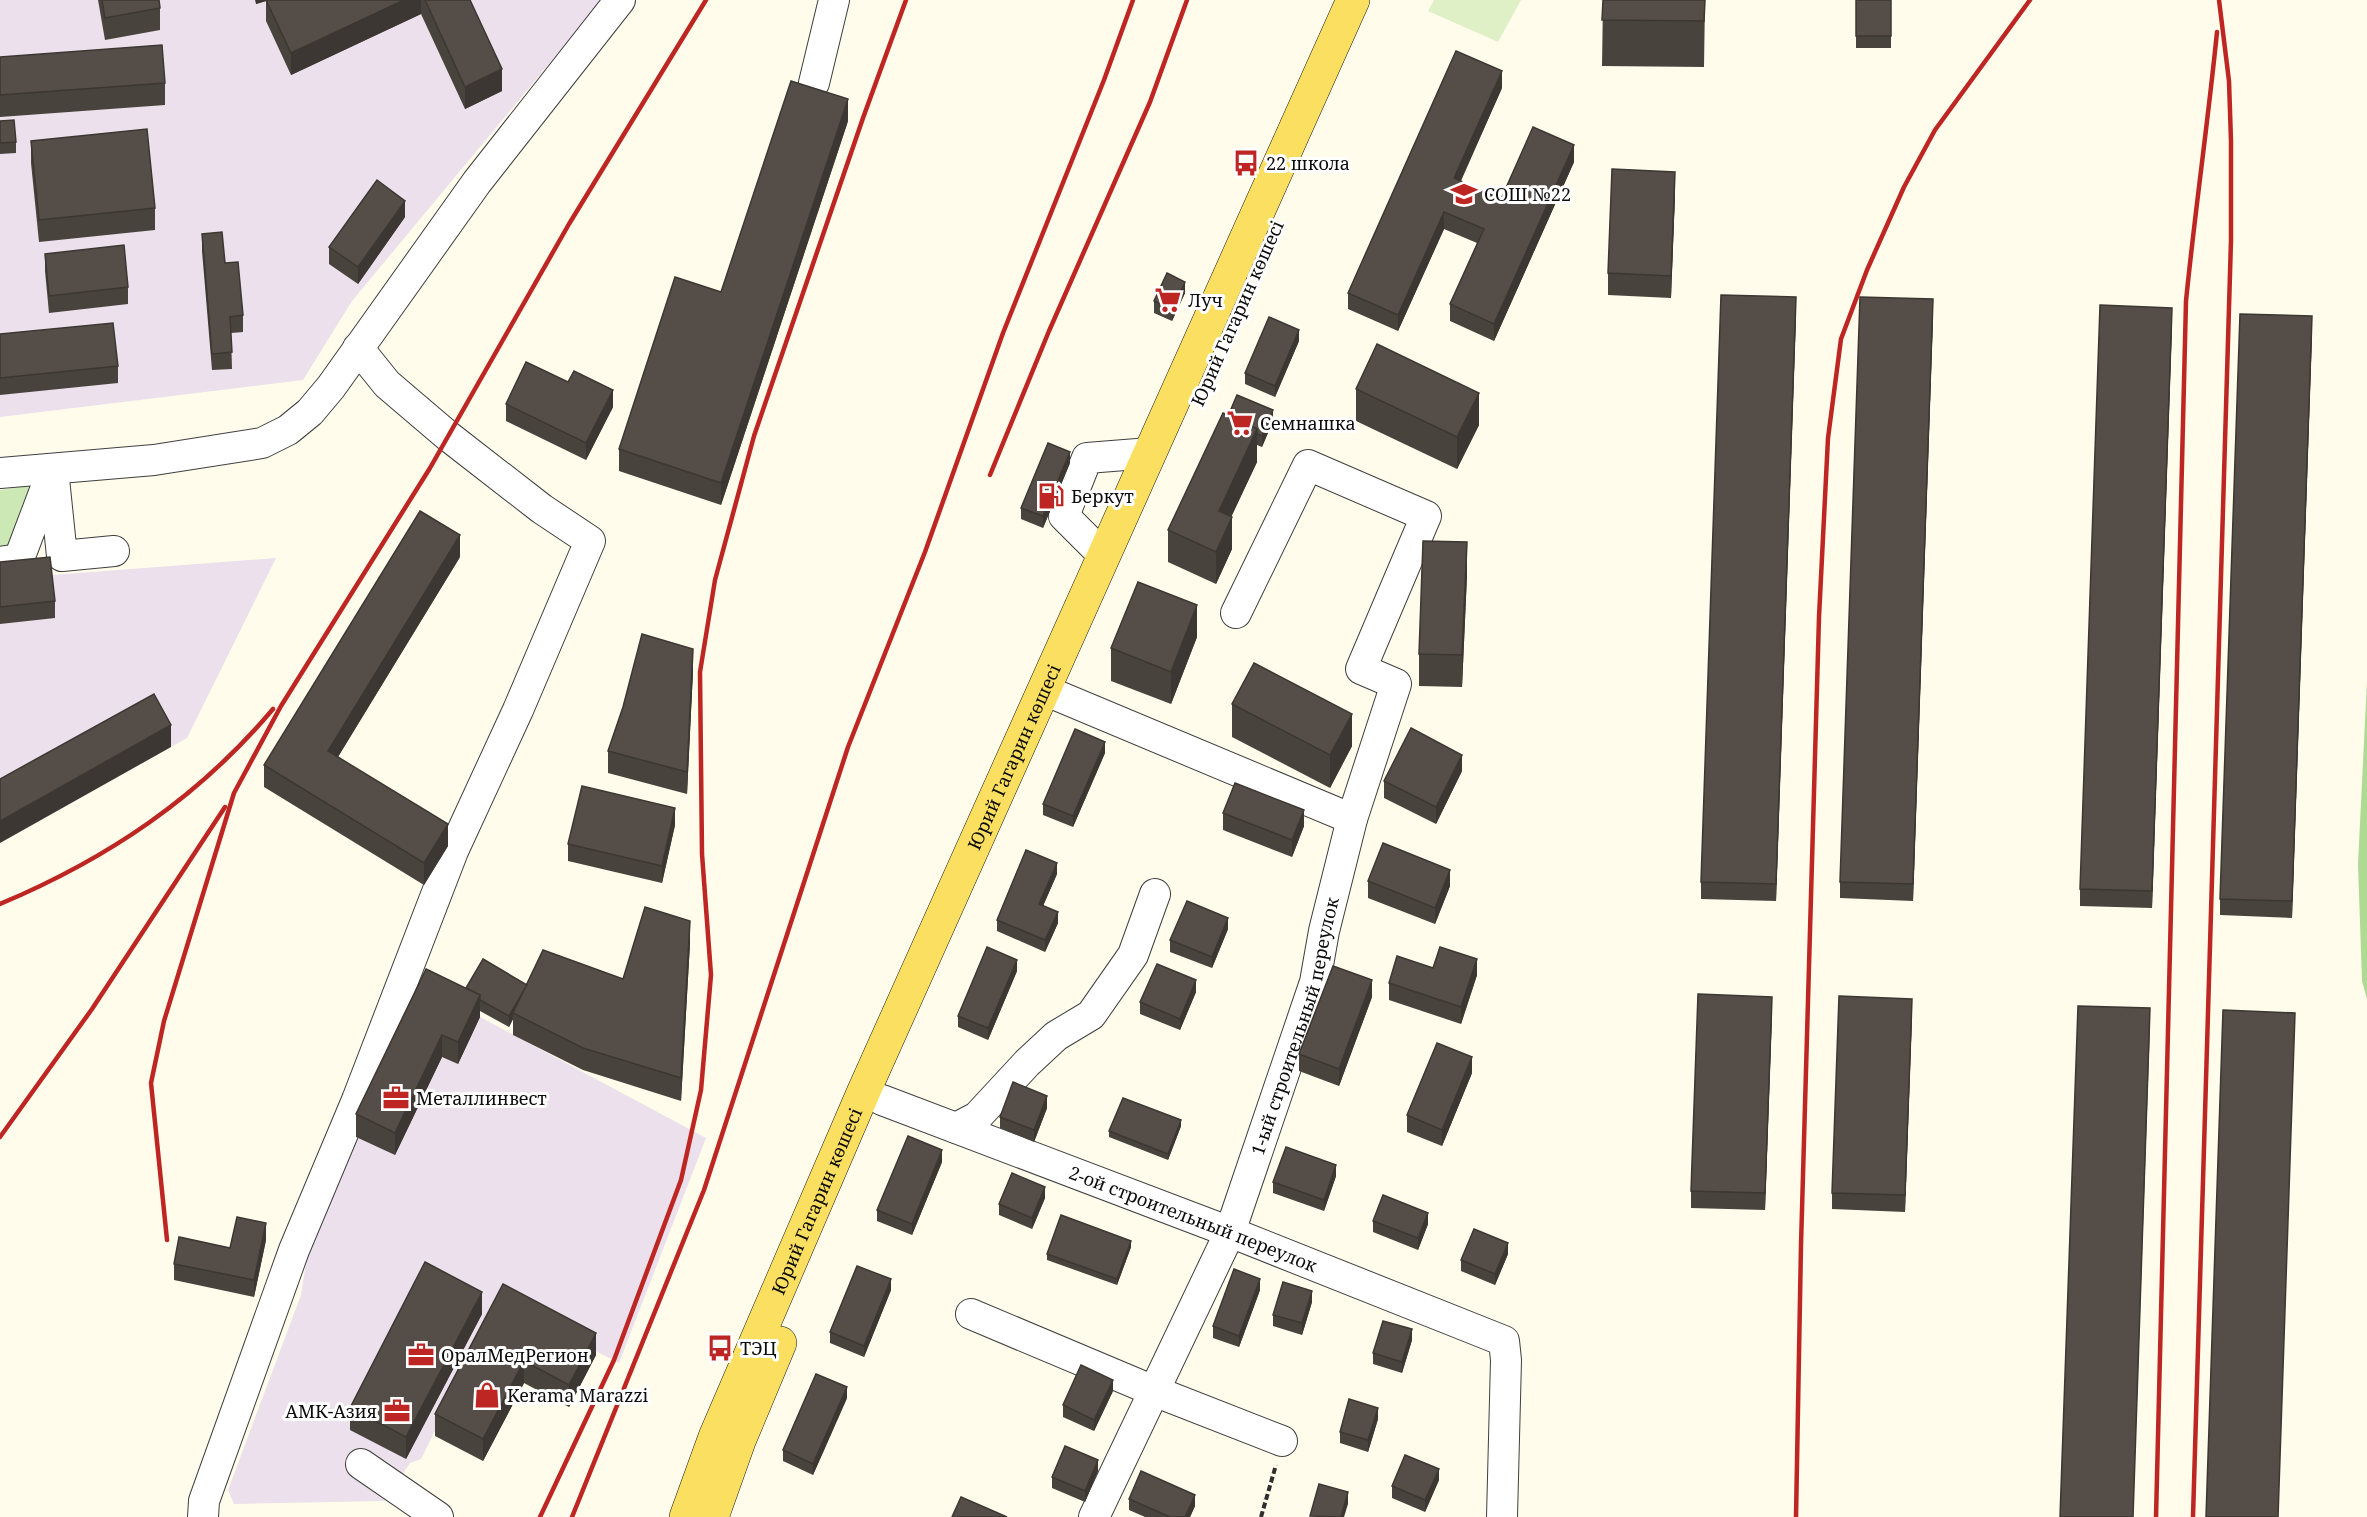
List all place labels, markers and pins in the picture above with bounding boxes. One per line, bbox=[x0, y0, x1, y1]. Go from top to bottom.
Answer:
bus stop icon: 22 школа bbox=[1231, 148, 1261, 178]
place label: 22 школа bbox=[1266, 151, 1350, 175]
school or university icon: СОШ №22 bbox=[1449, 179, 1479, 209]
place label: СОШ №22 bbox=[1484, 182, 1571, 206]
supermarket icon: Луч bbox=[1153, 285, 1183, 315]
place label: Луч bbox=[1188, 288, 1223, 312]
supermarket icon: Семнашка bbox=[1225, 408, 1255, 438]
place label: Семнашка bbox=[1260, 411, 1356, 435]
fuel station icon: Беркут bbox=[1036, 481, 1066, 511]
place label: Беркут bbox=[1071, 484, 1134, 508]
office icon: Металлинвест bbox=[381, 1083, 411, 1113]
place label: Металлинвест bbox=[416, 1086, 547, 1110]
bus stop icon: ТЭЦ bbox=[705, 1333, 735, 1363]
place label: ТЭЦ bbox=[740, 1336, 777, 1360]
office icon: ОралМедРегион bbox=[406, 1340, 436, 1370]
place label: ОралМедРегион bbox=[441, 1343, 589, 1367]
shop icon: Kerama Marazzi bbox=[472, 1380, 502, 1410]
place label: Kerama Marazzi bbox=[507, 1383, 649, 1407]
office icon: АМК-Азия bbox=[382, 1396, 412, 1426]
place label: АМК-Азия bbox=[285, 1399, 377, 1423]

